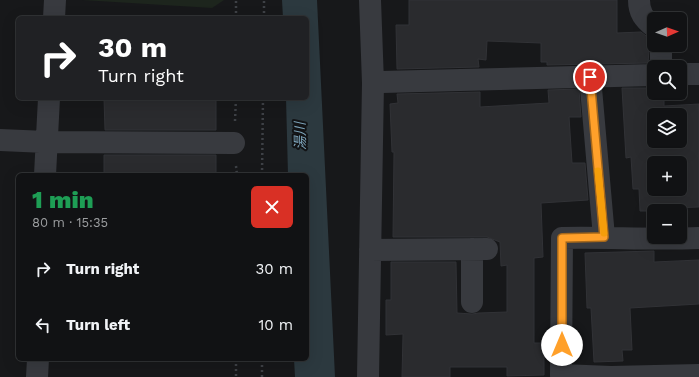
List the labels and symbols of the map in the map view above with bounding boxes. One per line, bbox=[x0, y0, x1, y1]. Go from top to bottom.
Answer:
north arrow bbox=[647, 12, 687, 52]
pin bbox=[573, 60, 607, 94]
water label: 湯川 bbox=[292, 120, 308, 150]
position arrow bbox=[541, 324, 583, 366]

